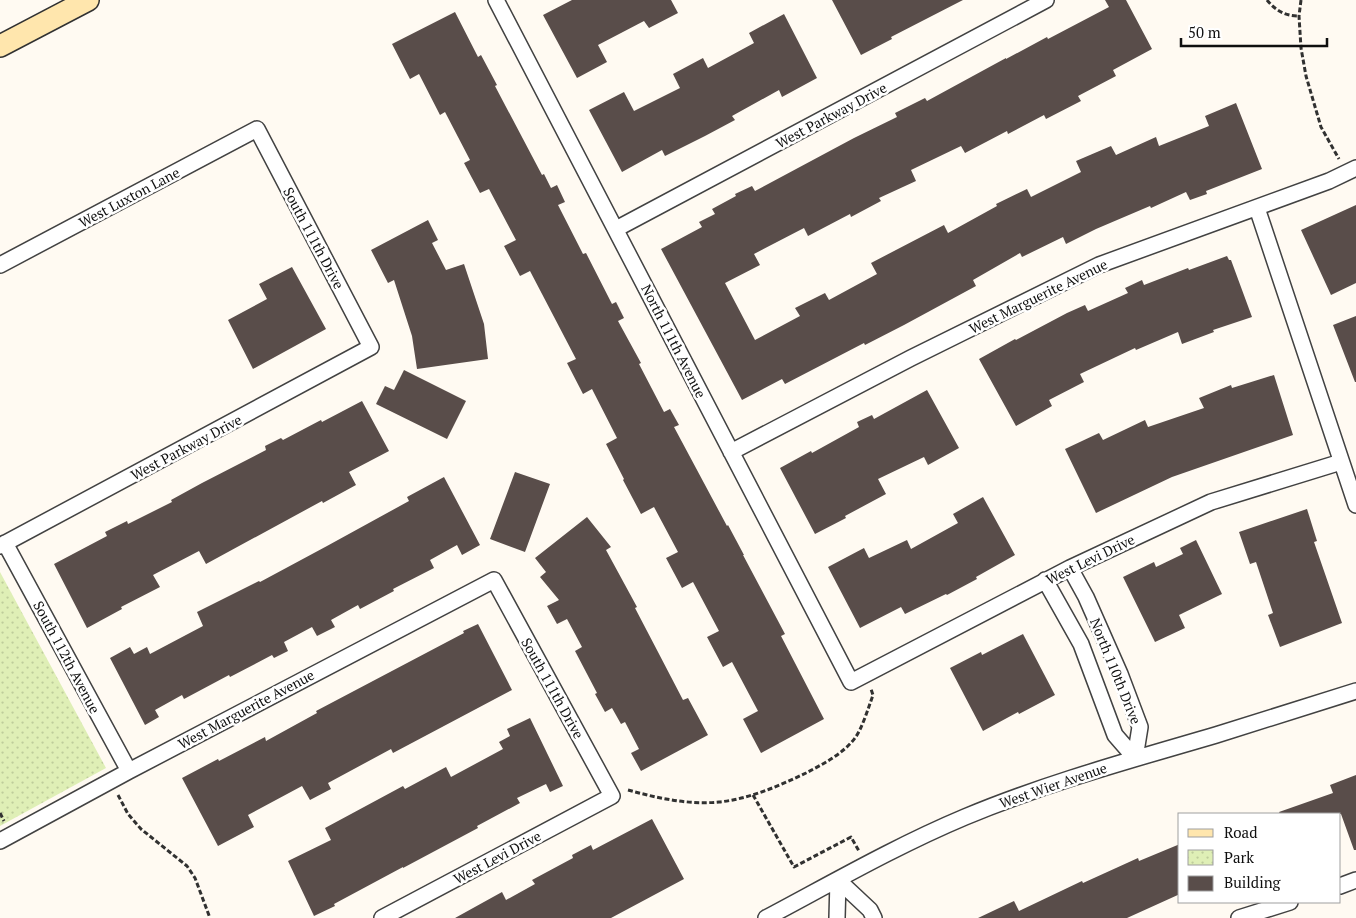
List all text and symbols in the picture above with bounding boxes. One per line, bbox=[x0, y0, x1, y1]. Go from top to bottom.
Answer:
scale bar bbox=[1181, 15, 1327, 47]
text: 50 m bbox=[1188, 22, 1221, 42]
street label: West Parkway Drive bbox=[772, 78, 890, 152]
street label: West Luxton Lane bbox=[75, 162, 183, 232]
street label: South 111th Drive bbox=[279, 184, 349, 292]
street label: West Marguerite Avenue bbox=[966, 254, 1110, 338]
street label: North 111th Avenue bbox=[637, 281, 711, 401]
street label: West Parkway Drive bbox=[127, 410, 245, 484]
street label: West Levi Drive bbox=[1042, 529, 1138, 589]
street label: South 112th Avenue bbox=[29, 597, 105, 717]
street label: North 110th Drive bbox=[1086, 615, 1146, 727]
street label: South 111th Drive bbox=[517, 634, 589, 742]
street label: West Marguerite Avenue bbox=[175, 665, 317, 753]
street label: West Wier Avenue bbox=[997, 758, 1109, 812]
legend bbox=[1178, 813, 1341, 903]
text: Road bbox=[1224, 822, 1257, 842]
street label: West Levi Drive bbox=[450, 826, 544, 888]
text: Park bbox=[1224, 847, 1254, 867]
text: Building bbox=[1224, 872, 1282, 892]

